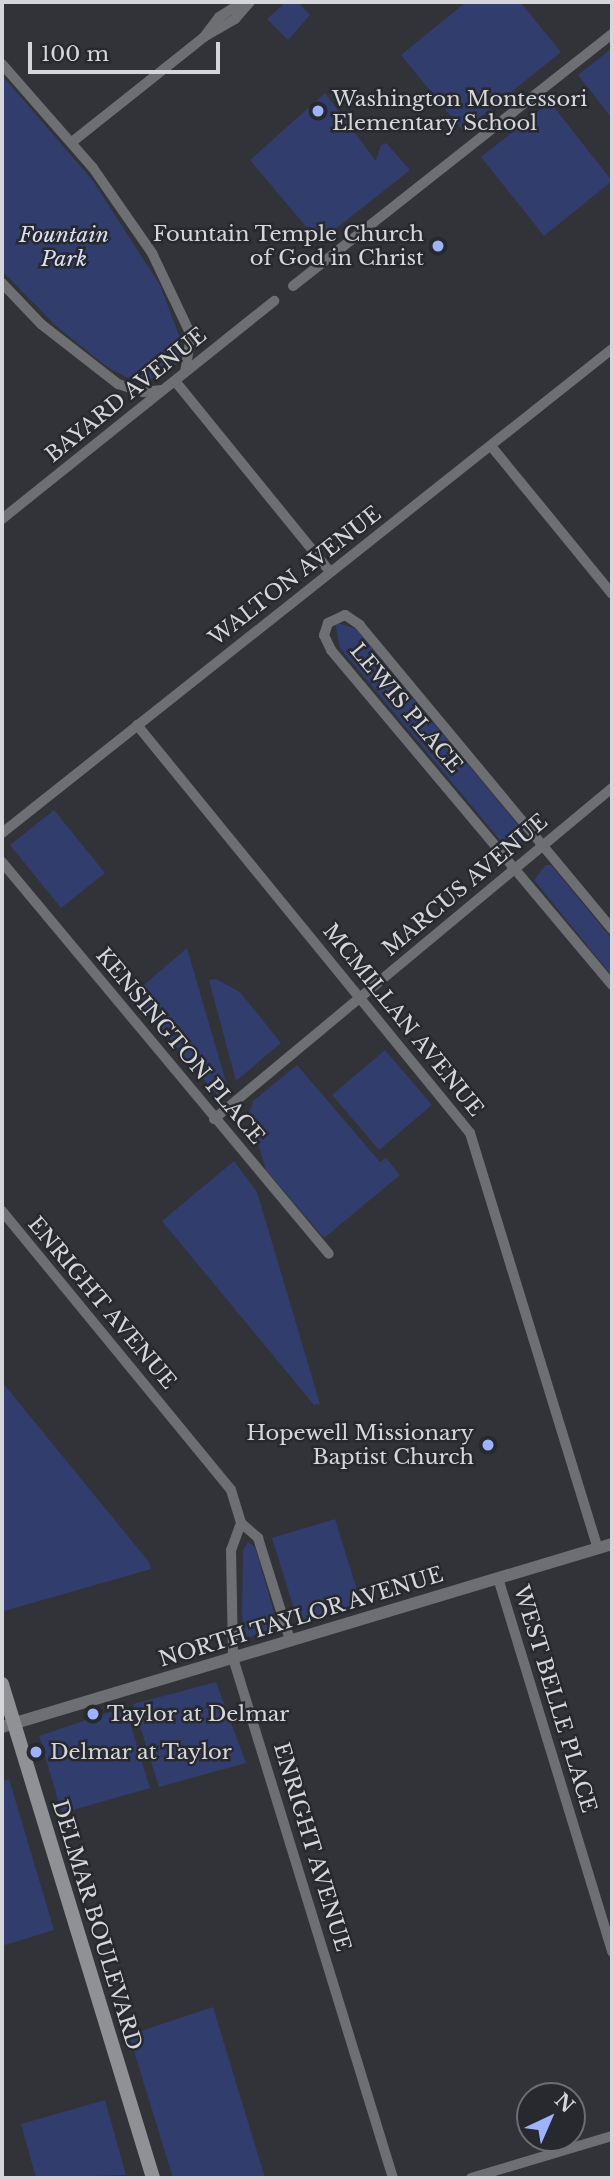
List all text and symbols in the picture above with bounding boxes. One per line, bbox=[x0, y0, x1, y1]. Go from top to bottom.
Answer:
scale bar bbox=[32, 28, 224, 72]
text: 100 m bbox=[41, 41, 109, 67]
place label: Washington Montessori Elementary School bbox=[332, 86, 587, 136]
marker: Washington Montessori Elementary School bbox=[310, 103, 326, 119]
place label: Fountain Temple Church of God in Christ bbox=[152, 221, 424, 271]
park label: Fountain Park bbox=[19, 222, 109, 272]
marker: Fountain Temple Church of God in Christ bbox=[430, 238, 446, 254]
street label: BAYARD AVENUE bbox=[40, 322, 212, 468]
street label: WALTON AVENUE bbox=[204, 501, 386, 651]
street label: LEWIS PLACE bbox=[345, 638, 467, 778]
street label: MARCUS AVENUE bbox=[377, 808, 553, 962]
street label: MCMILLAN AVENUE bbox=[317, 918, 489, 1122]
street label: KENSINGTON PLACE bbox=[91, 943, 269, 1149]
street label: ENRIGHT AVENUE bbox=[22, 1211, 182, 1395]
place label: Hopewell Missionary Baptist Church bbox=[247, 1420, 474, 1470]
marker: Hopewell Missionary Baptist Church bbox=[480, 1437, 496, 1453]
street label: NORTH TAYLOR AVENUE bbox=[155, 1561, 447, 1673]
street label: WEST BELLE PLACE bbox=[508, 1582, 602, 1816]
place label: Taylor at Delmar bbox=[107, 1701, 290, 1727]
marker: Taylor at Delmar bbox=[85, 1706, 101, 1722]
place label: Delmar at Taylor bbox=[50, 1739, 233, 1765]
street label: ENRIGHT AVENUE bbox=[268, 1739, 356, 1955]
marker: Delmar at Taylor bbox=[28, 1744, 44, 1760]
street label: DELMAR BOULEVARD bbox=[47, 1797, 147, 2053]
north arrow bbox=[516, 2082, 586, 2152]
text: N bbox=[550, 2088, 579, 2117]

